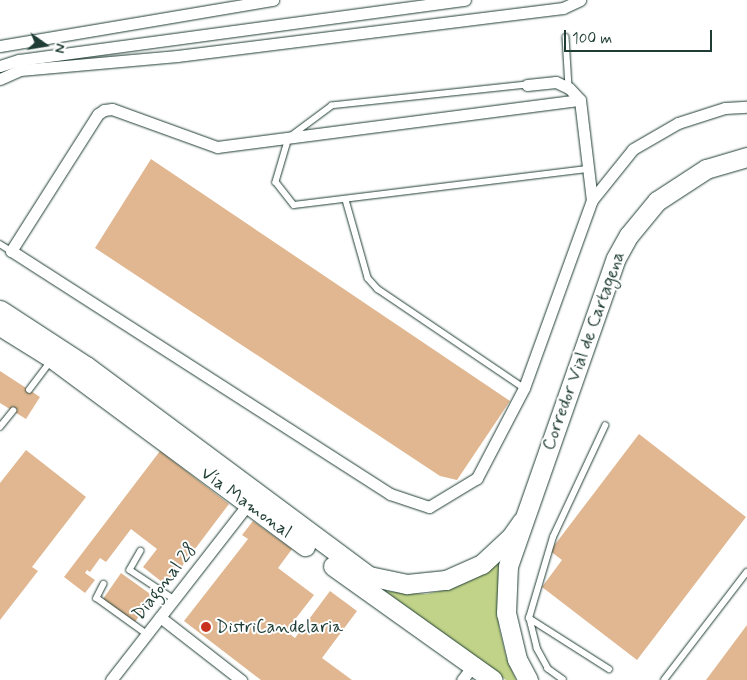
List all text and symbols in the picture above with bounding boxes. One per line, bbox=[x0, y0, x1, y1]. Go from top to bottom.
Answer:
north arrow bbox=[20, 20, 70, 70]
scale bar bbox=[567, 20, 714, 52]
text: 100 m bbox=[572, 29, 612, 49]
text: N bbox=[50, 42, 69, 55]
street label: Corredor Vial de Cartagena bbox=[538, 249, 630, 453]
street label: Vía Mamonal bbox=[196, 462, 296, 544]
street label: Diagonal 28 bbox=[128, 539, 202, 625]
place label: DistriCandelaria bbox=[216, 616, 343, 638]
marker: DistriCandelaria bbox=[200, 621, 212, 633]

